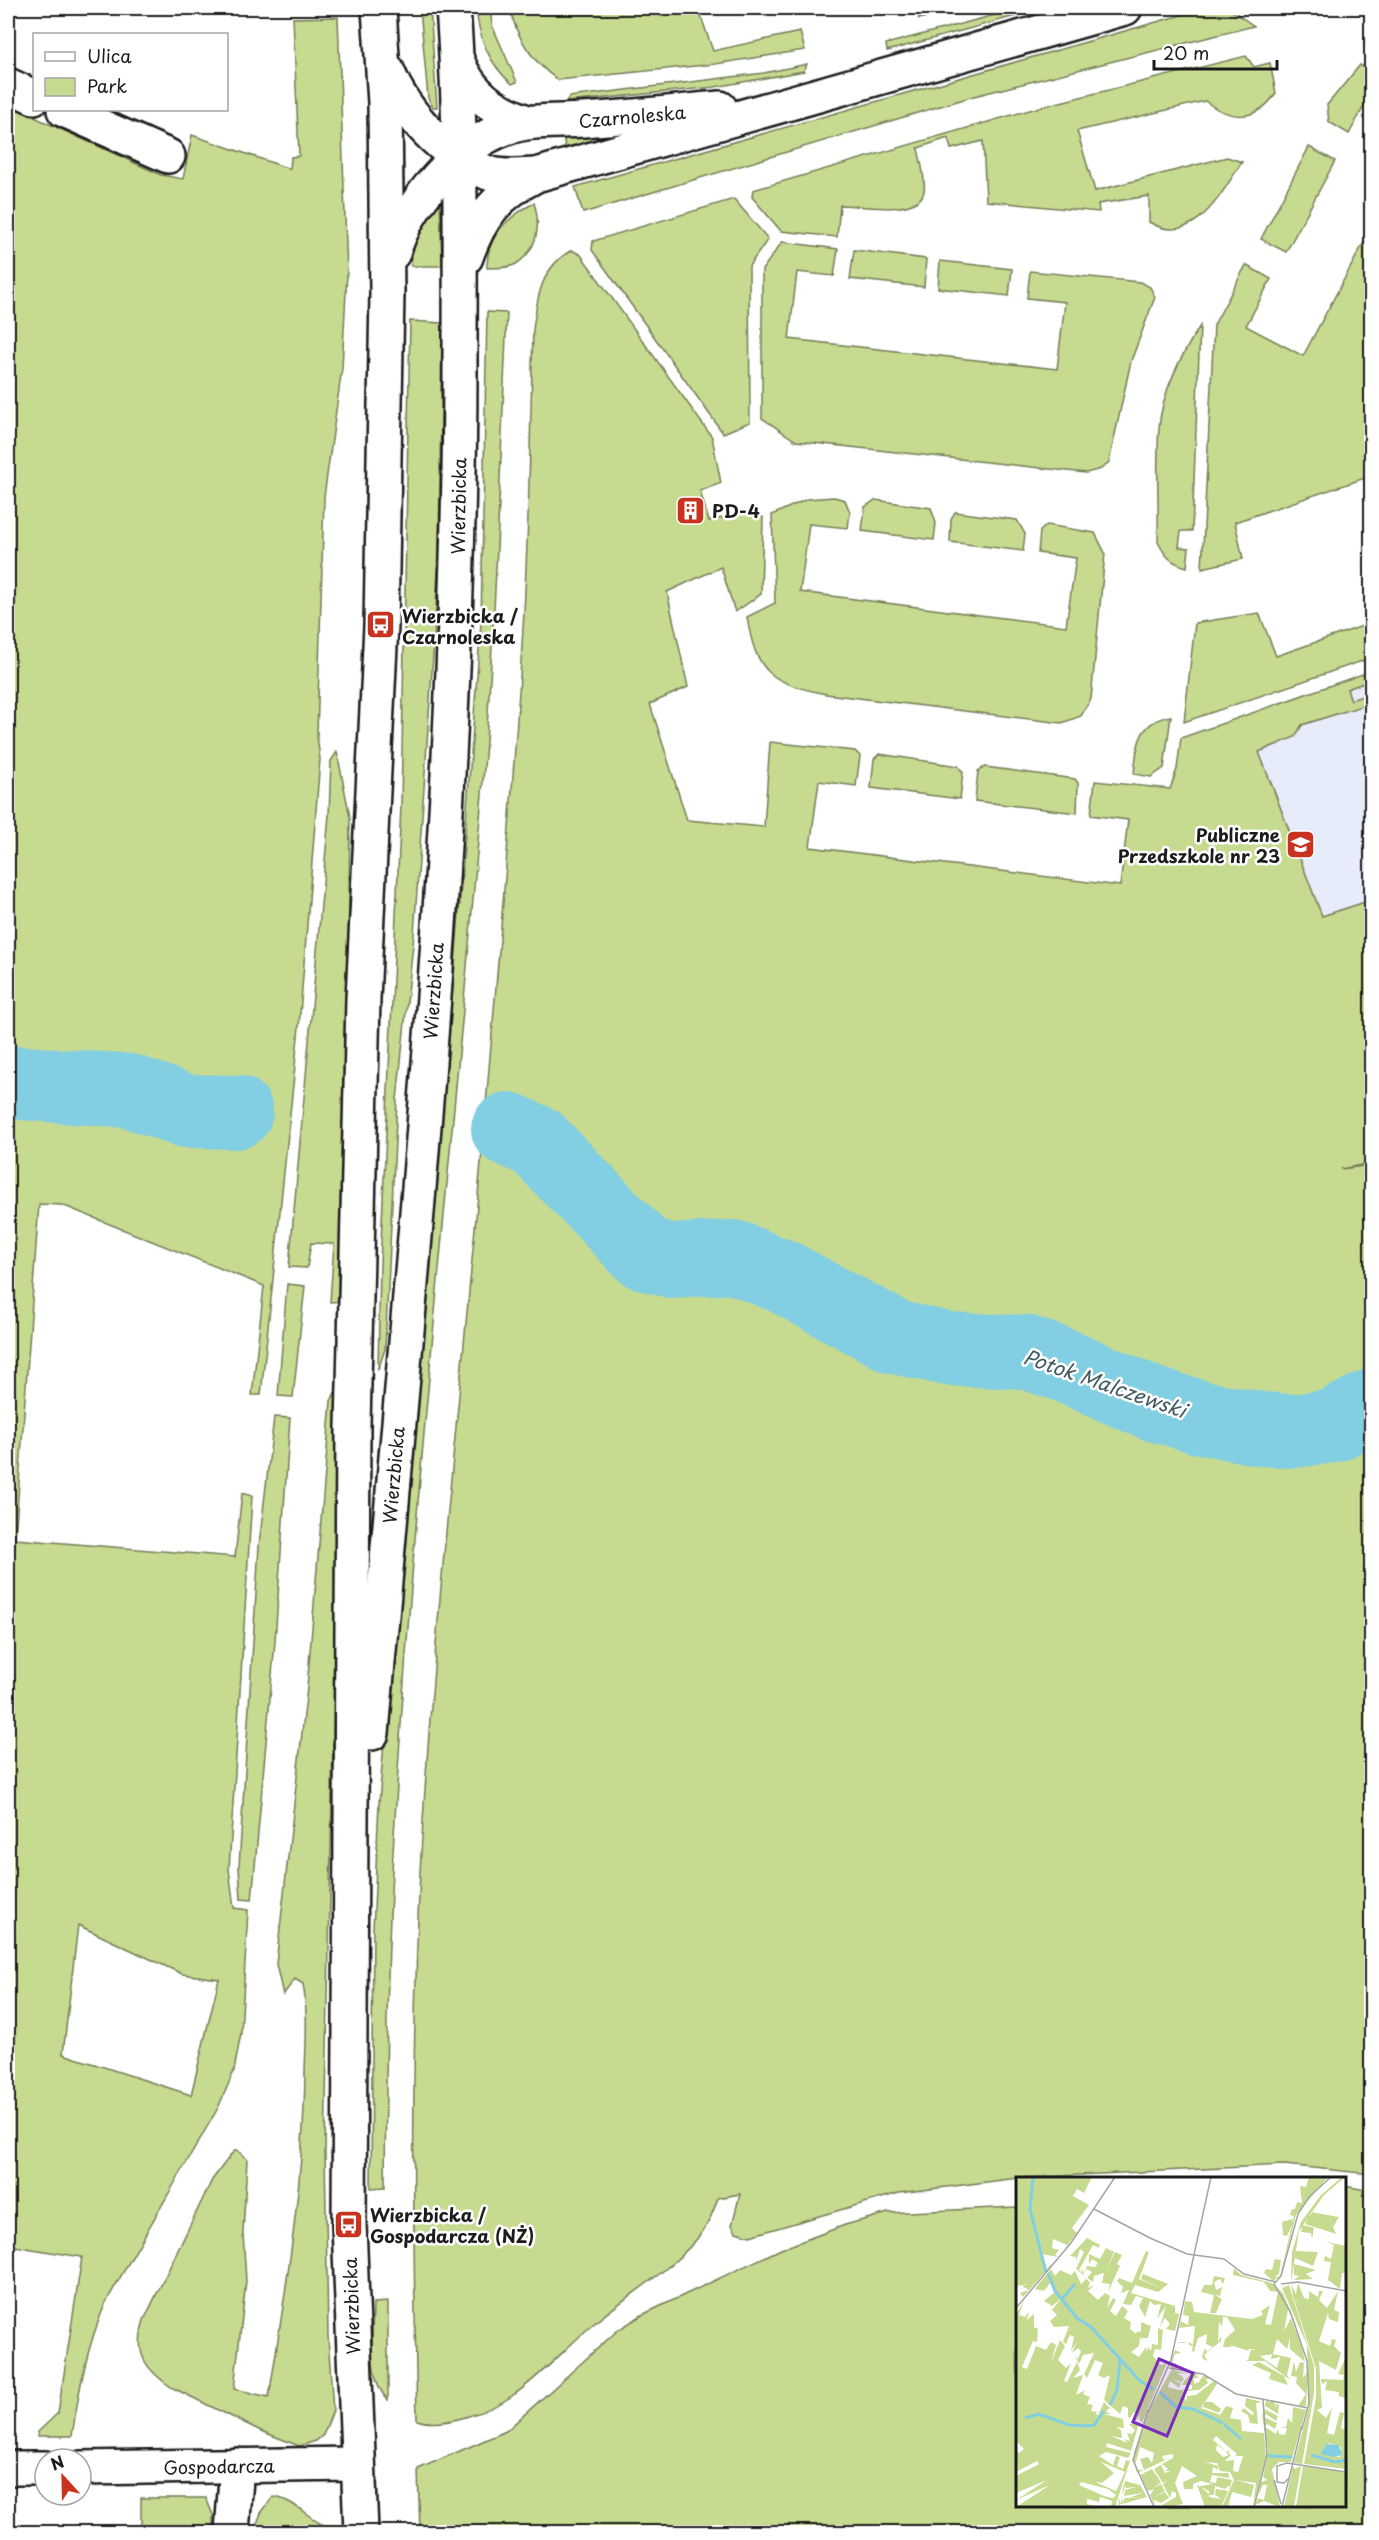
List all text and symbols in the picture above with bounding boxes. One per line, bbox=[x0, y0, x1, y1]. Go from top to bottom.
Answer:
legend bbox=[33, 33, 228, 111]
scale bar bbox=[1154, 33, 1277, 71]
text: 20 m bbox=[1163, 39, 1209, 66]
text: Ulica bbox=[87, 42, 132, 69]
text: Park bbox=[87, 72, 127, 99]
street label: Czarnoleska bbox=[577, 98, 687, 134]
street label: Wierzbicka bbox=[444, 457, 472, 555]
building icon: PD-4 bbox=[675, 494, 707, 526]
place label: PD-4 bbox=[712, 497, 760, 524]
place label: Wierzbicka / Czarnoleska bbox=[402, 602, 518, 650]
bus stop icon: Wierzbicka / Czarnoleska bbox=[365, 609, 397, 641]
place label: Publiczne Przedszkole nr 23 bbox=[1118, 821, 1280, 869]
school or university icon: Publiczne Przedszkole nr 23 bbox=[1285, 828, 1317, 860]
street label: Wierzbicka bbox=[416, 941, 450, 1040]
water label: Potok Malczewski bbox=[1020, 1341, 1194, 1426]
street label: Wierzbicka bbox=[375, 1425, 411, 1524]
inset map bbox=[1016, 2177, 1346, 2507]
place label: Wierzbicka / Gospodarcza (NŻ) bbox=[370, 2201, 534, 2249]
bus stop icon: Wierzbicka / Gospodarcza (NŻ) bbox=[333, 2208, 365, 2240]
street label: Wierzbicka bbox=[336, 2256, 366, 2355]
north arrow bbox=[33, 2447, 93, 2507]
text: N bbox=[47, 2449, 67, 2476]
street label: Gospodarcza bbox=[163, 2452, 276, 2480]

